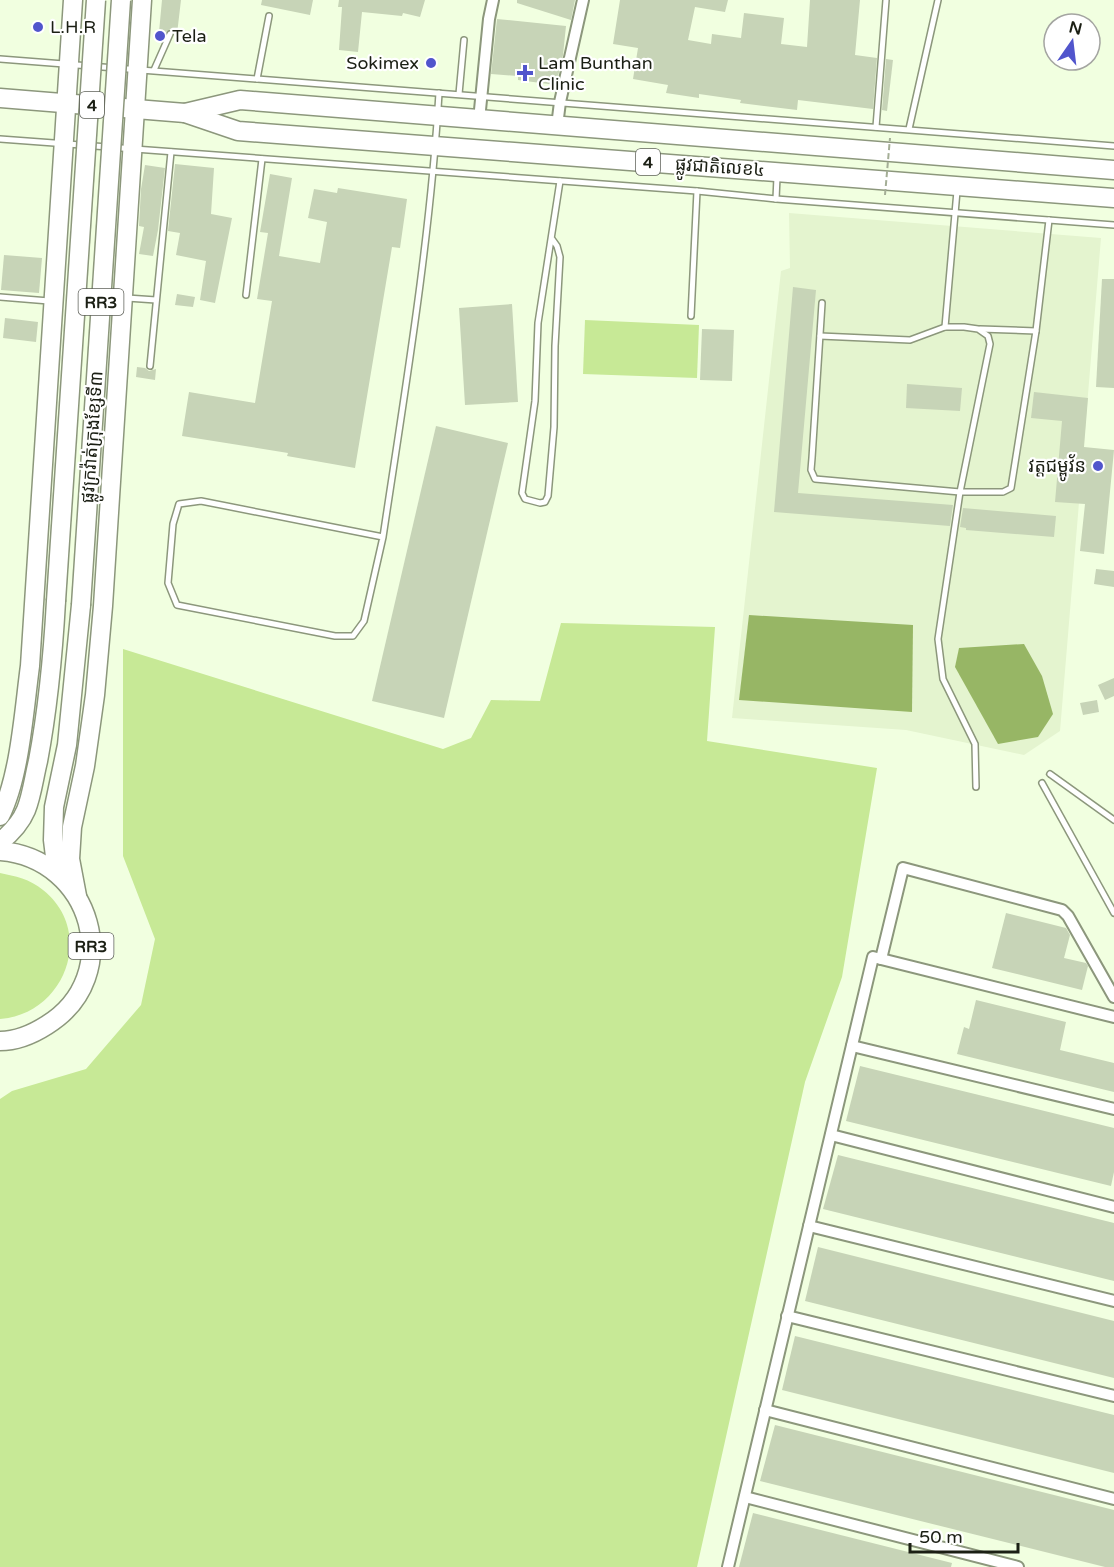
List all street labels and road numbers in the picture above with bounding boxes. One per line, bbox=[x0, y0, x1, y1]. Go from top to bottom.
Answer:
road number: 4 bbox=[80, 92, 104, 118]
road number: 4 bbox=[636, 149, 660, 175]
street label: ផ្លូវជាតិលេខ៤ bbox=[674, 153, 766, 186]
road number: RR3 bbox=[78, 289, 124, 315]
street label: ផ្លូវក្រវ៉ាត់ក្រុងខ្សែទី៣ bbox=[76, 370, 113, 504]
road number: RR3 bbox=[68, 933, 113, 959]

